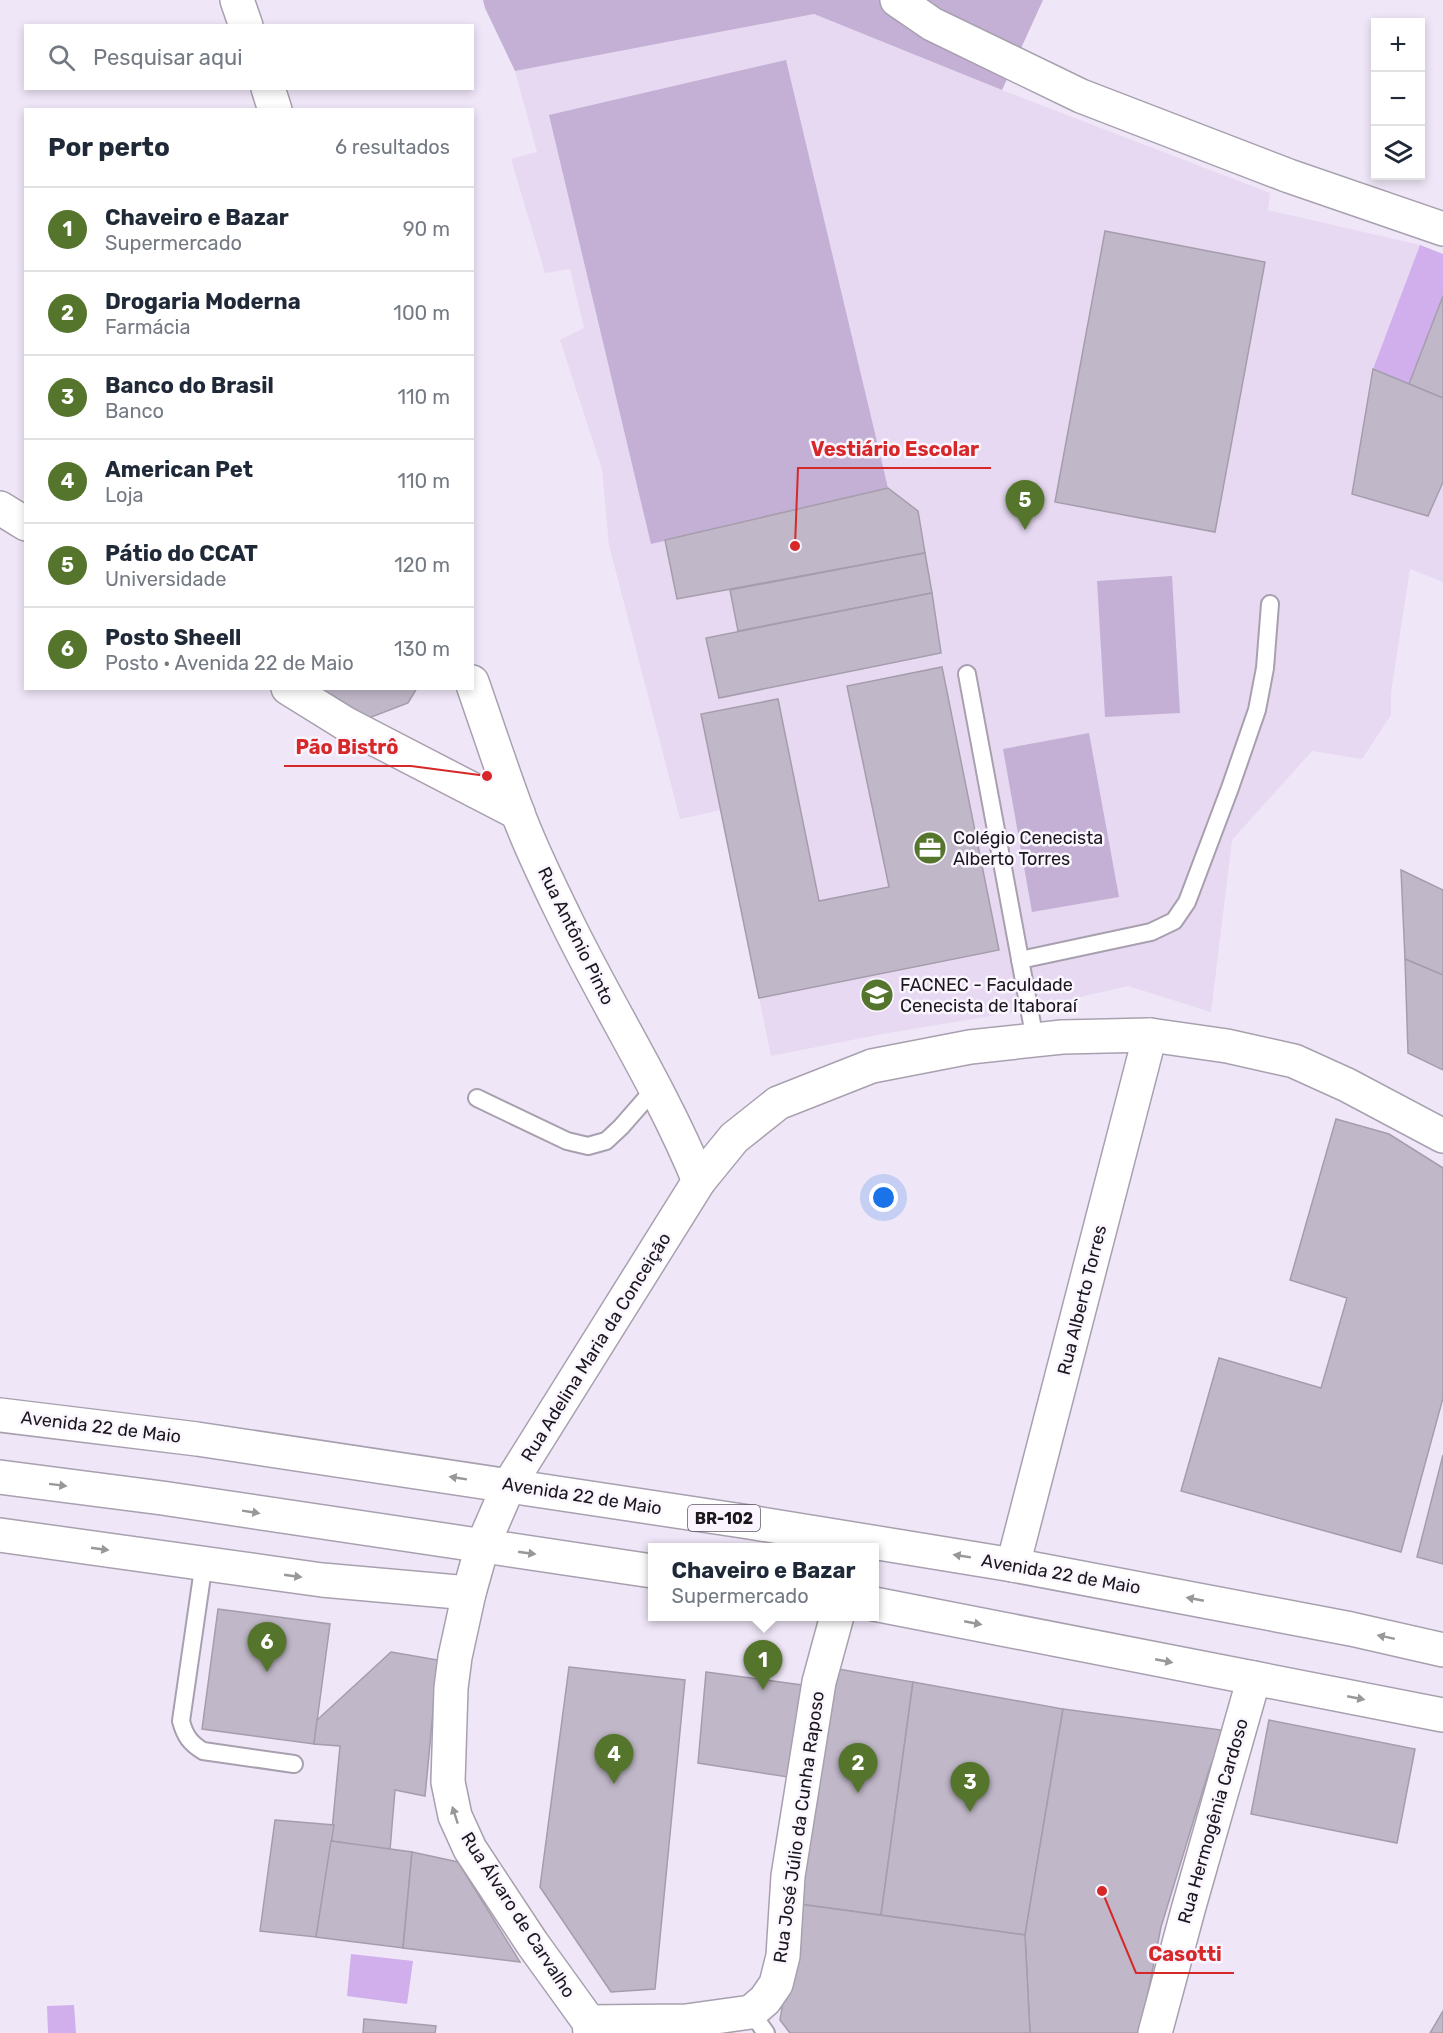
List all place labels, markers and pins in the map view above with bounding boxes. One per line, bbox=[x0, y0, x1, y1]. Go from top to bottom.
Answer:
callout: Vestiário Escolar bbox=[798, 430, 991, 468]
pin: 5 bbox=[1006, 480, 1044, 530]
callout: Pão Bistrô bbox=[284, 728, 411, 766]
place label: Colégio Cenecista Alberto Torres bbox=[953, 827, 1103, 870]
office icon: Colégio Cenecista Alberto Torres bbox=[912, 830, 948, 866]
place label: FACNEC - Faculdade Cenecista de Itaboraí bbox=[900, 974, 1079, 1017]
school or university icon: FACNEC - Faculdade Cenecista de Itaboraí bbox=[859, 977, 895, 1013]
pin: 6 bbox=[248, 1622, 286, 1672]
pin: 1 bbox=[744, 1640, 783, 1690]
pin: 4 bbox=[594, 1734, 634, 1784]
pin: 2 bbox=[838, 1744, 878, 1793]
pin: 3 bbox=[950, 1762, 990, 1812]
callout: Casotti bbox=[1136, 1935, 1234, 1973]

